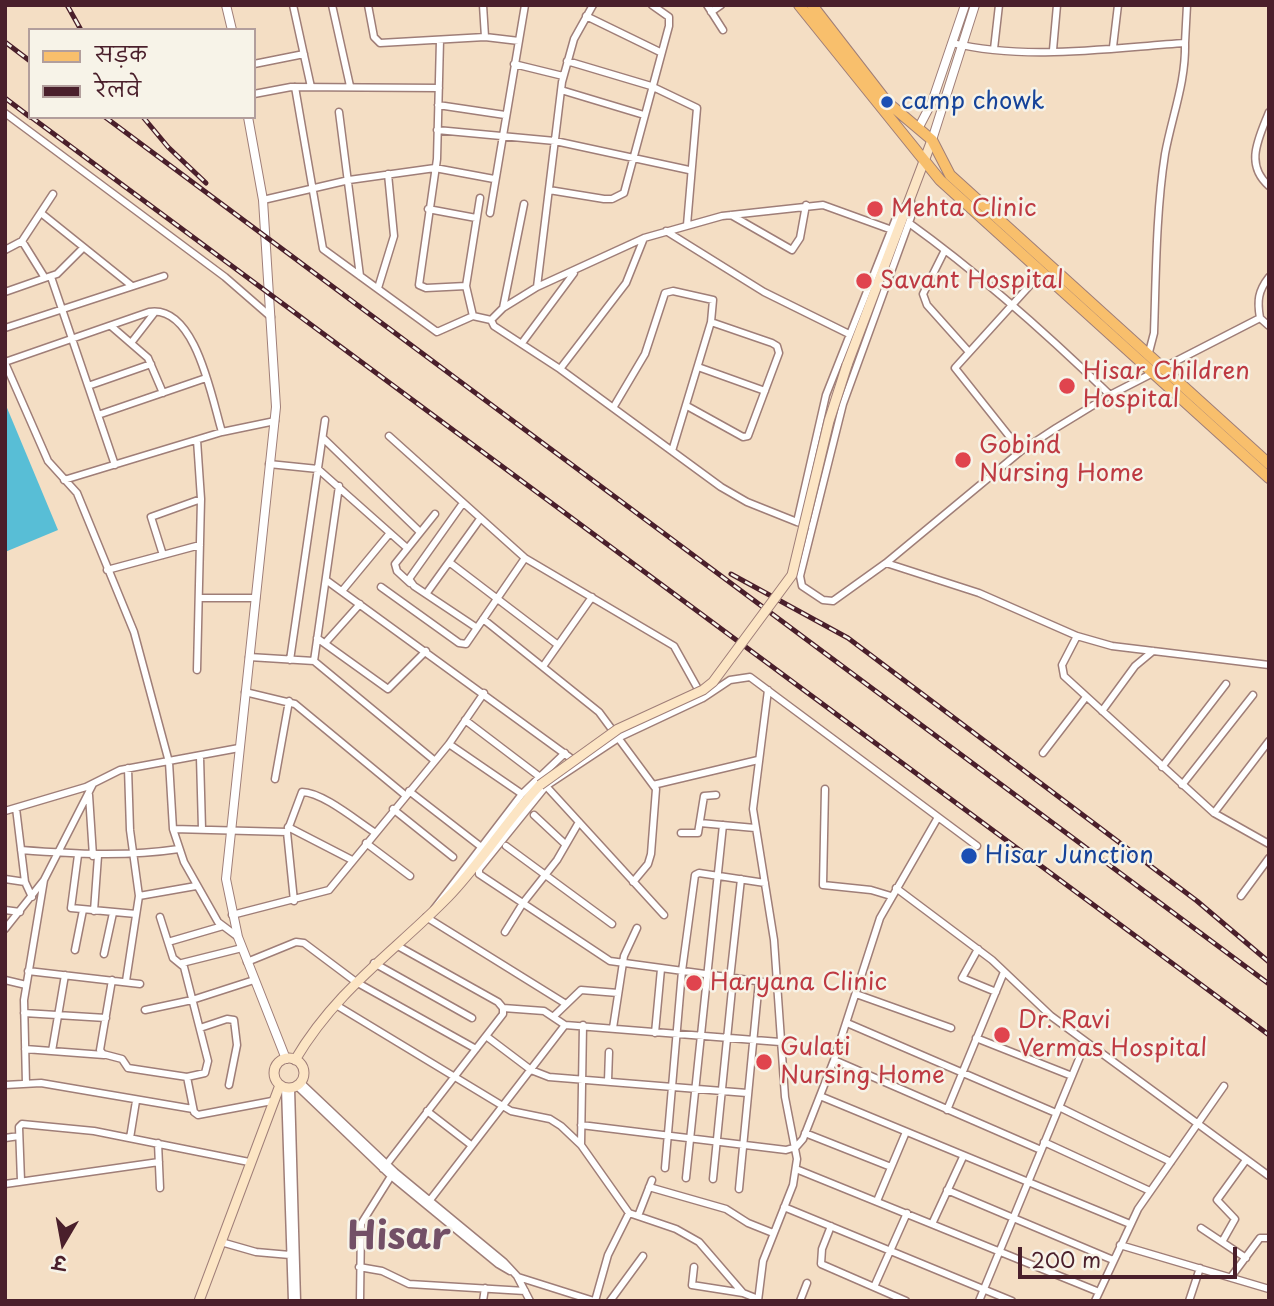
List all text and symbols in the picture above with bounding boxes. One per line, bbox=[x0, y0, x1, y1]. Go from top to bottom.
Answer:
legend bbox=[28, 28, 256, 119]
text: सड़क bbox=[95, 37, 147, 69]
text: रेलवे bbox=[95, 72, 141, 104]
place label: camp chowk bbox=[901, 88, 1044, 116]
marker: camp chowk bbox=[879, 94, 895, 110]
place label: Mehta Clinic bbox=[891, 195, 1037, 223]
marker: Mehta Clinic bbox=[865, 199, 885, 219]
place label: Savant Hospital bbox=[880, 267, 1064, 295]
marker: Savant Hospital bbox=[854, 271, 874, 291]
place label: Hisar Children Hospital bbox=[1083, 358, 1250, 414]
marker: Hisar Children Hospital bbox=[1057, 376, 1077, 396]
place label: Gobind Nursing Home bbox=[979, 432, 1144, 488]
marker: Gobind Nursing Home bbox=[953, 450, 973, 470]
place label: Hisar Junction bbox=[985, 842, 1154, 870]
marker: Hisar Junction bbox=[959, 846, 979, 866]
place label: Haryana Clinic bbox=[710, 969, 887, 997]
marker: Haryana Clinic bbox=[684, 973, 704, 993]
place label: Dr. Ravi Vermas Hospital bbox=[1018, 1007, 1207, 1063]
marker: Dr. Ravi Vermas Hospital bbox=[992, 1025, 1012, 1045]
place label: Gulati Nursing Home bbox=[780, 1034, 945, 1090]
marker: Gulati Nursing Home bbox=[754, 1052, 774, 1072]
north arrow bbox=[28, 1208, 98, 1278]
district label: Hisar bbox=[347, 1216, 451, 1262]
scale bar bbox=[1022, 1232, 1241, 1276]
text: 200 m bbox=[1031, 1243, 1101, 1275]
text: उ bbox=[51, 1249, 68, 1279]

